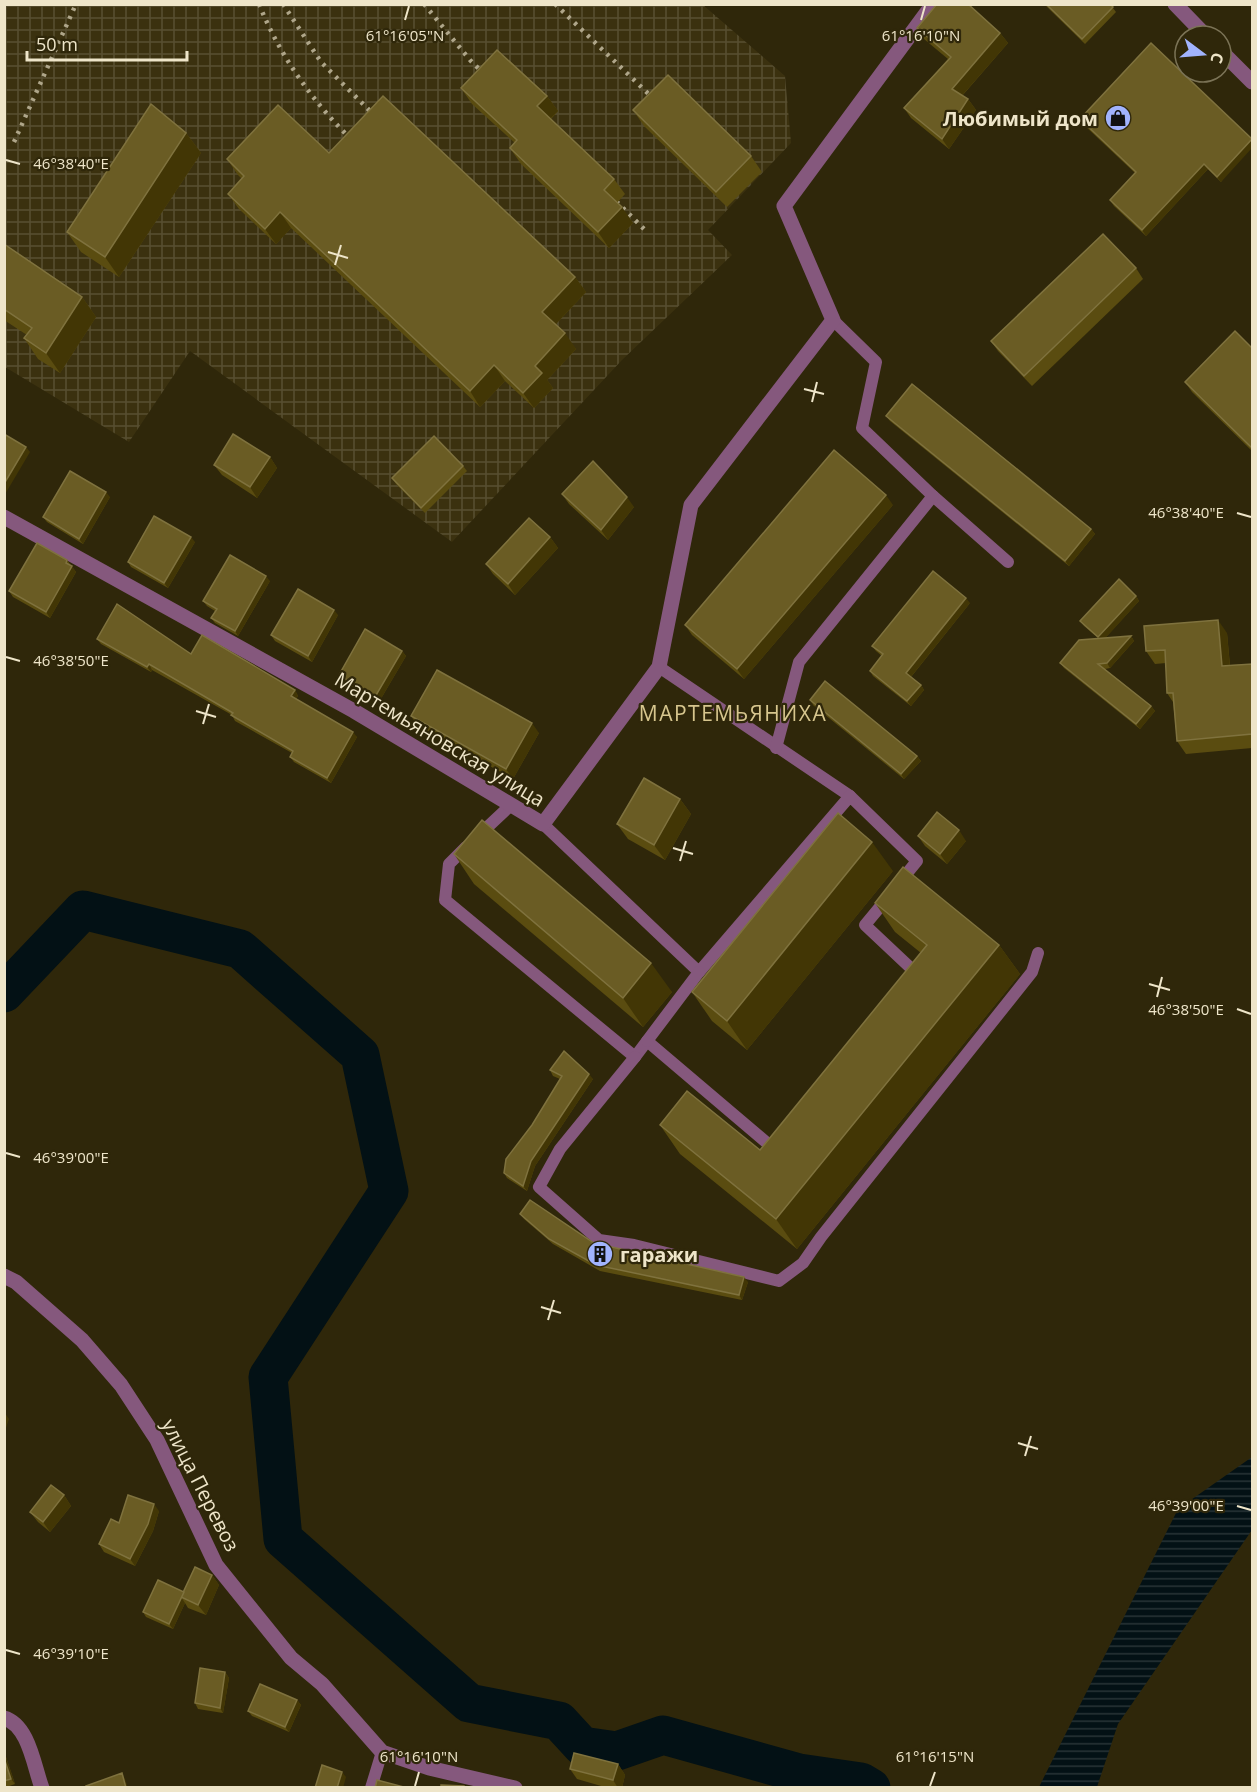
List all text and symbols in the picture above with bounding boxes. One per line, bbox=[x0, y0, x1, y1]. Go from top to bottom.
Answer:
scale bar bbox=[27, 24, 188, 62]
north arrow bbox=[1173, 24, 1233, 84]
text: 61°16'05"N bbox=[366, 25, 444, 45]
text: 61°16'10"N bbox=[882, 25, 960, 45]
text: 50 m bbox=[36, 32, 78, 56]
text: С bbox=[1205, 50, 1229, 66]
shop icon: Любимый дом bbox=[1103, 103, 1133, 133]
place label: Любимый дом bbox=[943, 105, 1098, 132]
text: 46°38'40"E bbox=[33, 153, 109, 173]
text: 46°38'40"E bbox=[1148, 502, 1224, 522]
text: 46°38'50"E bbox=[33, 650, 109, 670]
street label: Мартемьяновская улица bbox=[330, 665, 550, 813]
district label: МАРТЕМЬЯНИХА bbox=[639, 699, 827, 727]
text: 46°38'50"E bbox=[1148, 999, 1224, 1019]
text: 46°39'00"E bbox=[33, 1147, 109, 1167]
building icon: гаражи bbox=[585, 1239, 615, 1269]
place label: гаражи bbox=[620, 1241, 698, 1268]
street label: улица Перевоз bbox=[156, 1414, 246, 1556]
text: 46°39'00"E bbox=[1148, 1495, 1224, 1515]
text: 46°39'10"E bbox=[33, 1643, 109, 1663]
text: 61°16'10"N bbox=[380, 1746, 458, 1766]
text: 61°16'15"N bbox=[896, 1746, 974, 1766]

